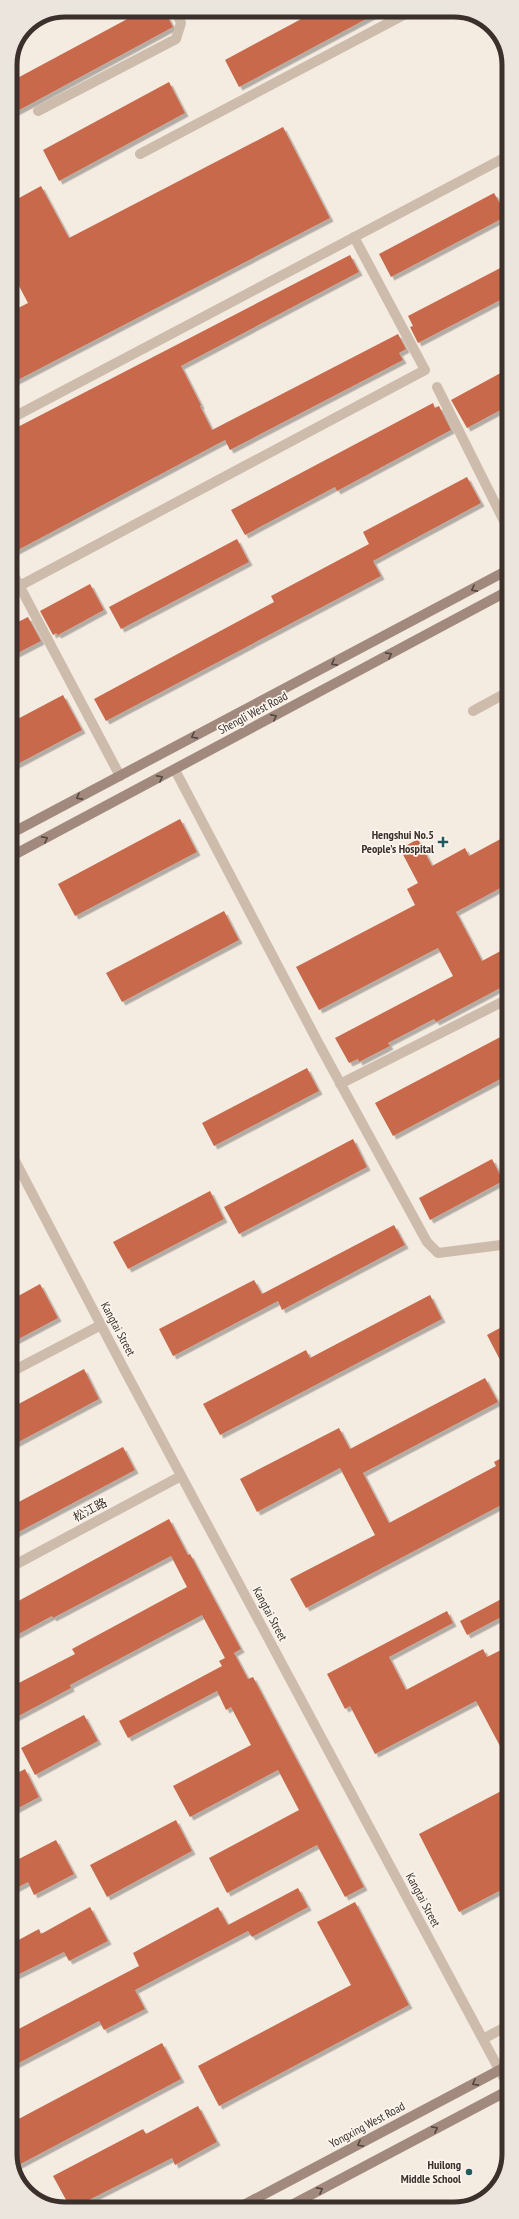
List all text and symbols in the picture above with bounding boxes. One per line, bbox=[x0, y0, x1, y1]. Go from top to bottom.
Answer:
one-way arrow bbox=[471, 584, 478, 591]
one-way arrow bbox=[385, 653, 392, 660]
one-way arrow bbox=[331, 658, 338, 665]
street label: Shengli West Road bbox=[215, 688, 290, 737]
one-way arrow bbox=[270, 714, 277, 721]
one-way arrow bbox=[191, 732, 199, 739]
one-way arrow bbox=[155, 775, 163, 783]
one-way arrow bbox=[76, 792, 84, 800]
place label: Hengshui No.5 People's Hospital bbox=[361, 827, 434, 856]
one-way arrow bbox=[41, 836, 48, 844]
marker: Hengshui No.5 People's Hospital bbox=[437, 836, 449, 848]
street label: Kangtai Street bbox=[98, 1299, 139, 1359]
street label: 松江路 bbox=[70, 1494, 109, 1525]
street label: Kangtai Street bbox=[250, 1584, 291, 1644]
street label: Kangtai Street bbox=[403, 1870, 444, 1930]
one-way arrow bbox=[471, 2078, 479, 2086]
street label: Yongxing West Road bbox=[326, 2098, 407, 2151]
one-way arrow bbox=[431, 2127, 438, 2134]
one-way arrow bbox=[357, 2139, 364, 2147]
place label: Huilong Middle School bbox=[401, 2157, 461, 2186]
marker: Huilong Middle School bbox=[464, 2167, 474, 2177]
one-way arrow bbox=[316, 2187, 323, 2195]

